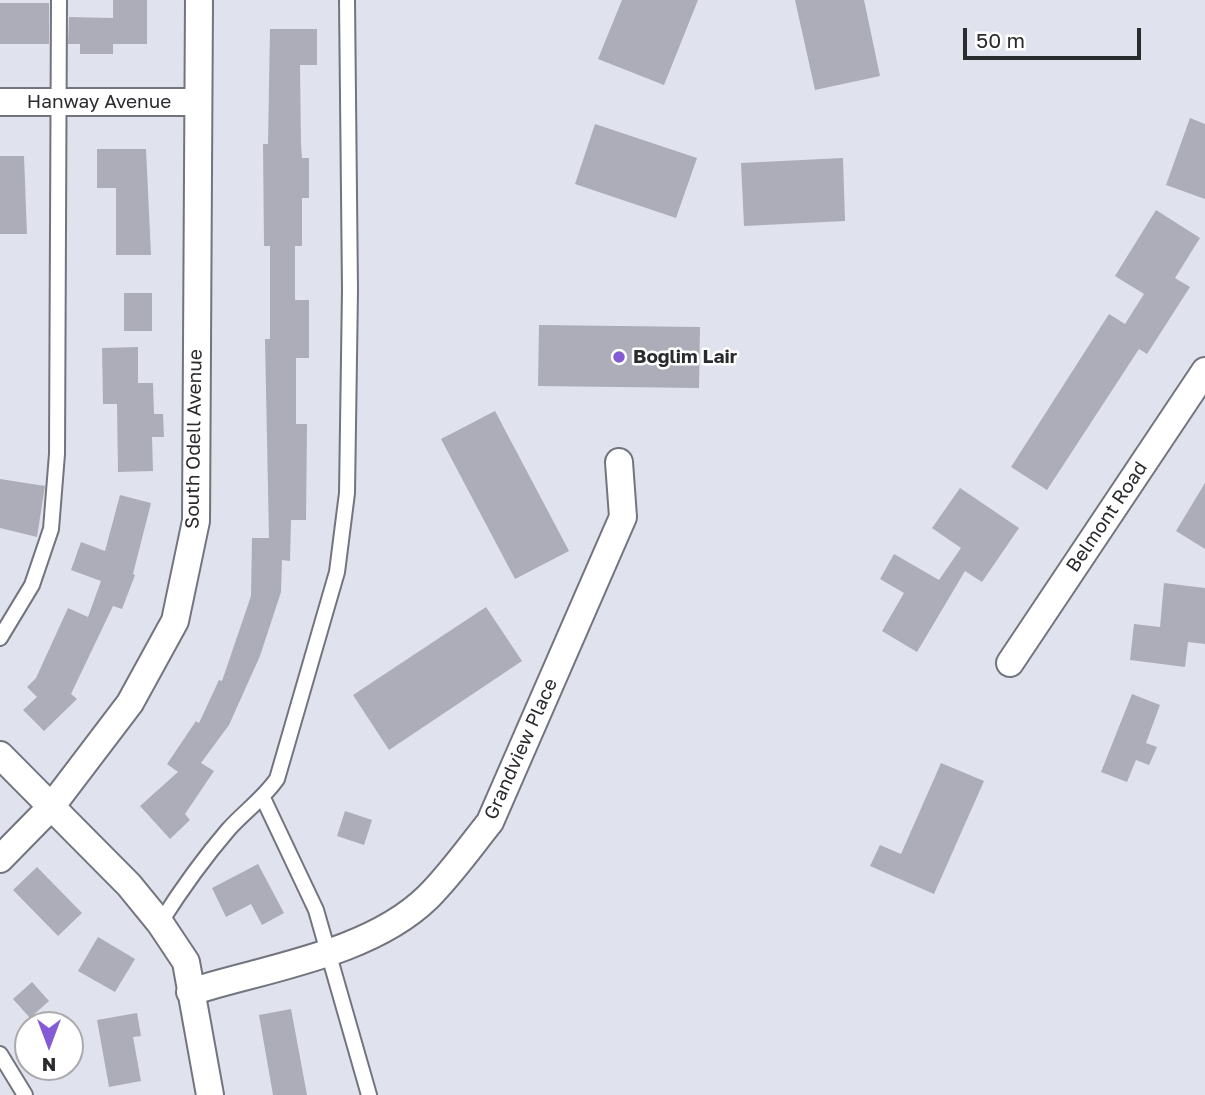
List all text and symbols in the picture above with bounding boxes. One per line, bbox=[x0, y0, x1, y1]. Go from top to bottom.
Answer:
scale bar bbox=[967, 14, 1146, 58]
text: 50 m bbox=[976, 27, 1025, 53]
street label: Hanway Avenue bbox=[27, 91, 171, 113]
place label: Boglim Lair bbox=[633, 346, 737, 368]
street label: South Odell Avenue bbox=[181, 349, 207, 529]
marker: Boglim Lair bbox=[611, 349, 627, 365]
street label: Belmont Road bbox=[1062, 457, 1152, 577]
street label: Grandview Place bbox=[480, 675, 562, 823]
north arrow bbox=[14, 1011, 84, 1081]
text: N bbox=[42, 1054, 56, 1077]

